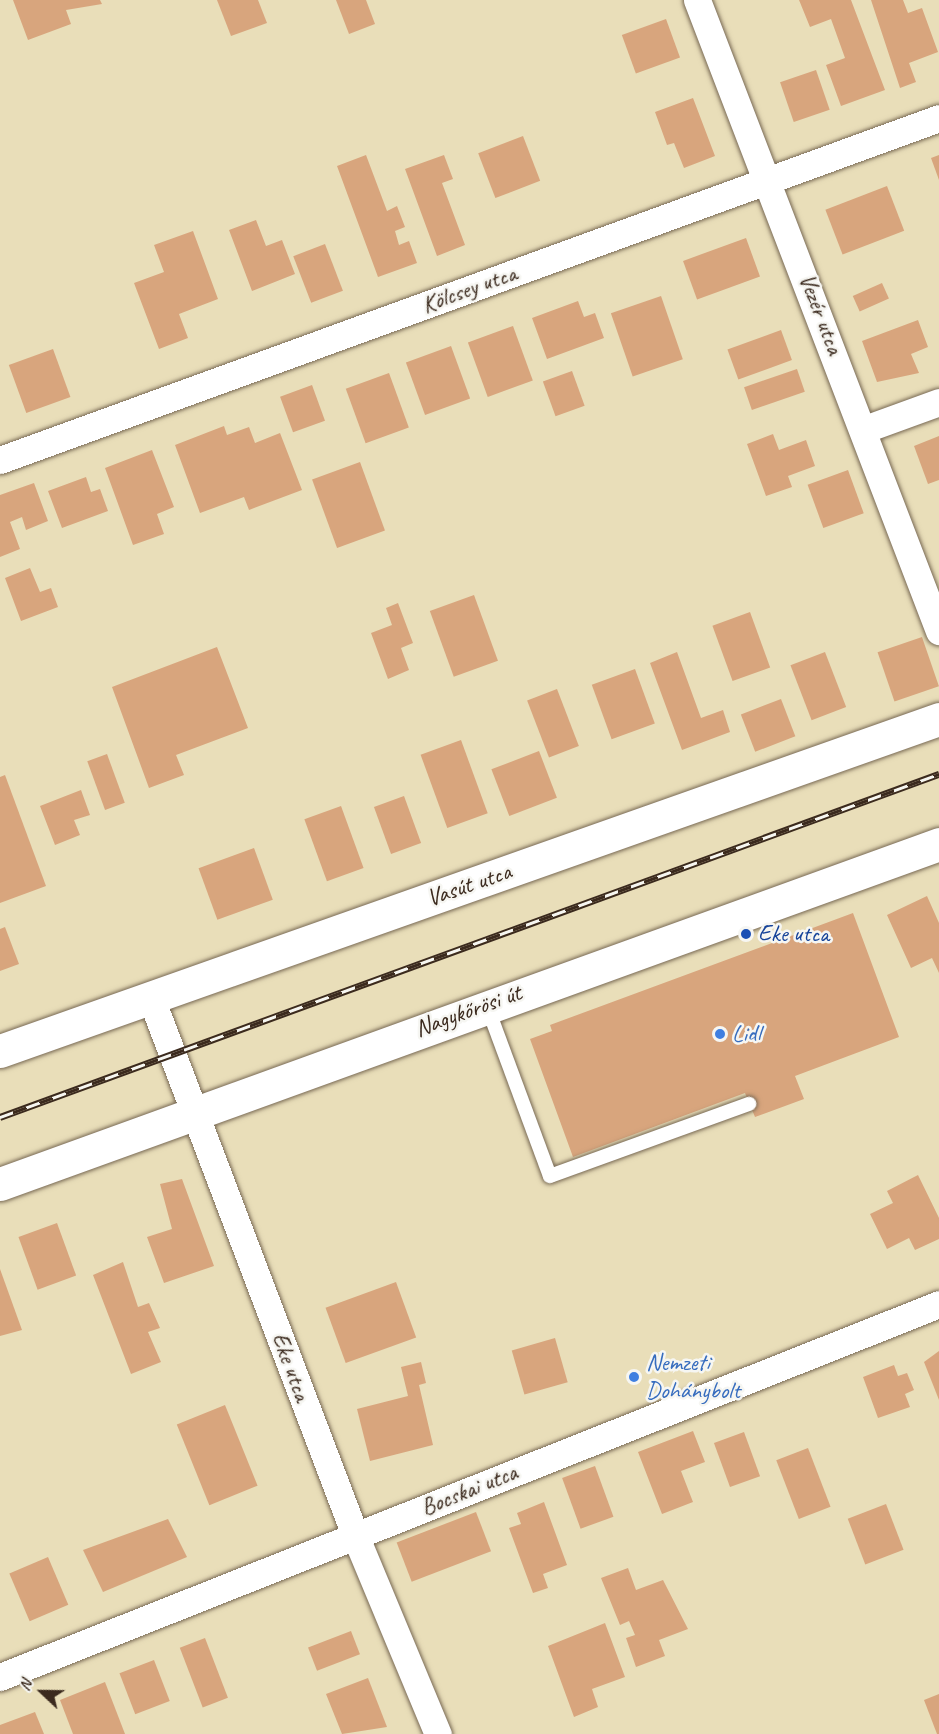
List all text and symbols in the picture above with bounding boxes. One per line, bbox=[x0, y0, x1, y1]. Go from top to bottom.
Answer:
street label: Kölcsey utca bbox=[418, 259, 520, 319]
street label: Vezér utca bbox=[793, 270, 849, 358]
street label: Vasút utca bbox=[423, 857, 515, 913]
place label: Eke utca bbox=[758, 920, 828, 948]
marker: Eke utca bbox=[739, 927, 753, 941]
street label: Nagykőrösi út bbox=[411, 978, 525, 1044]
place label: Lidl bbox=[732, 1020, 760, 1048]
marker: Lidl bbox=[713, 1027, 727, 1041]
street label: Eke utca bbox=[265, 1329, 317, 1405]
place label: Nemzeti Dohánybolt bbox=[646, 1349, 740, 1405]
marker: Nemzeti Dohánybolt bbox=[627, 1370, 641, 1384]
street label: Bocskai utca bbox=[417, 1458, 521, 1522]
north arrow bbox=[12, 1662, 72, 1722]
text: N bbox=[14, 1677, 36, 1694]

